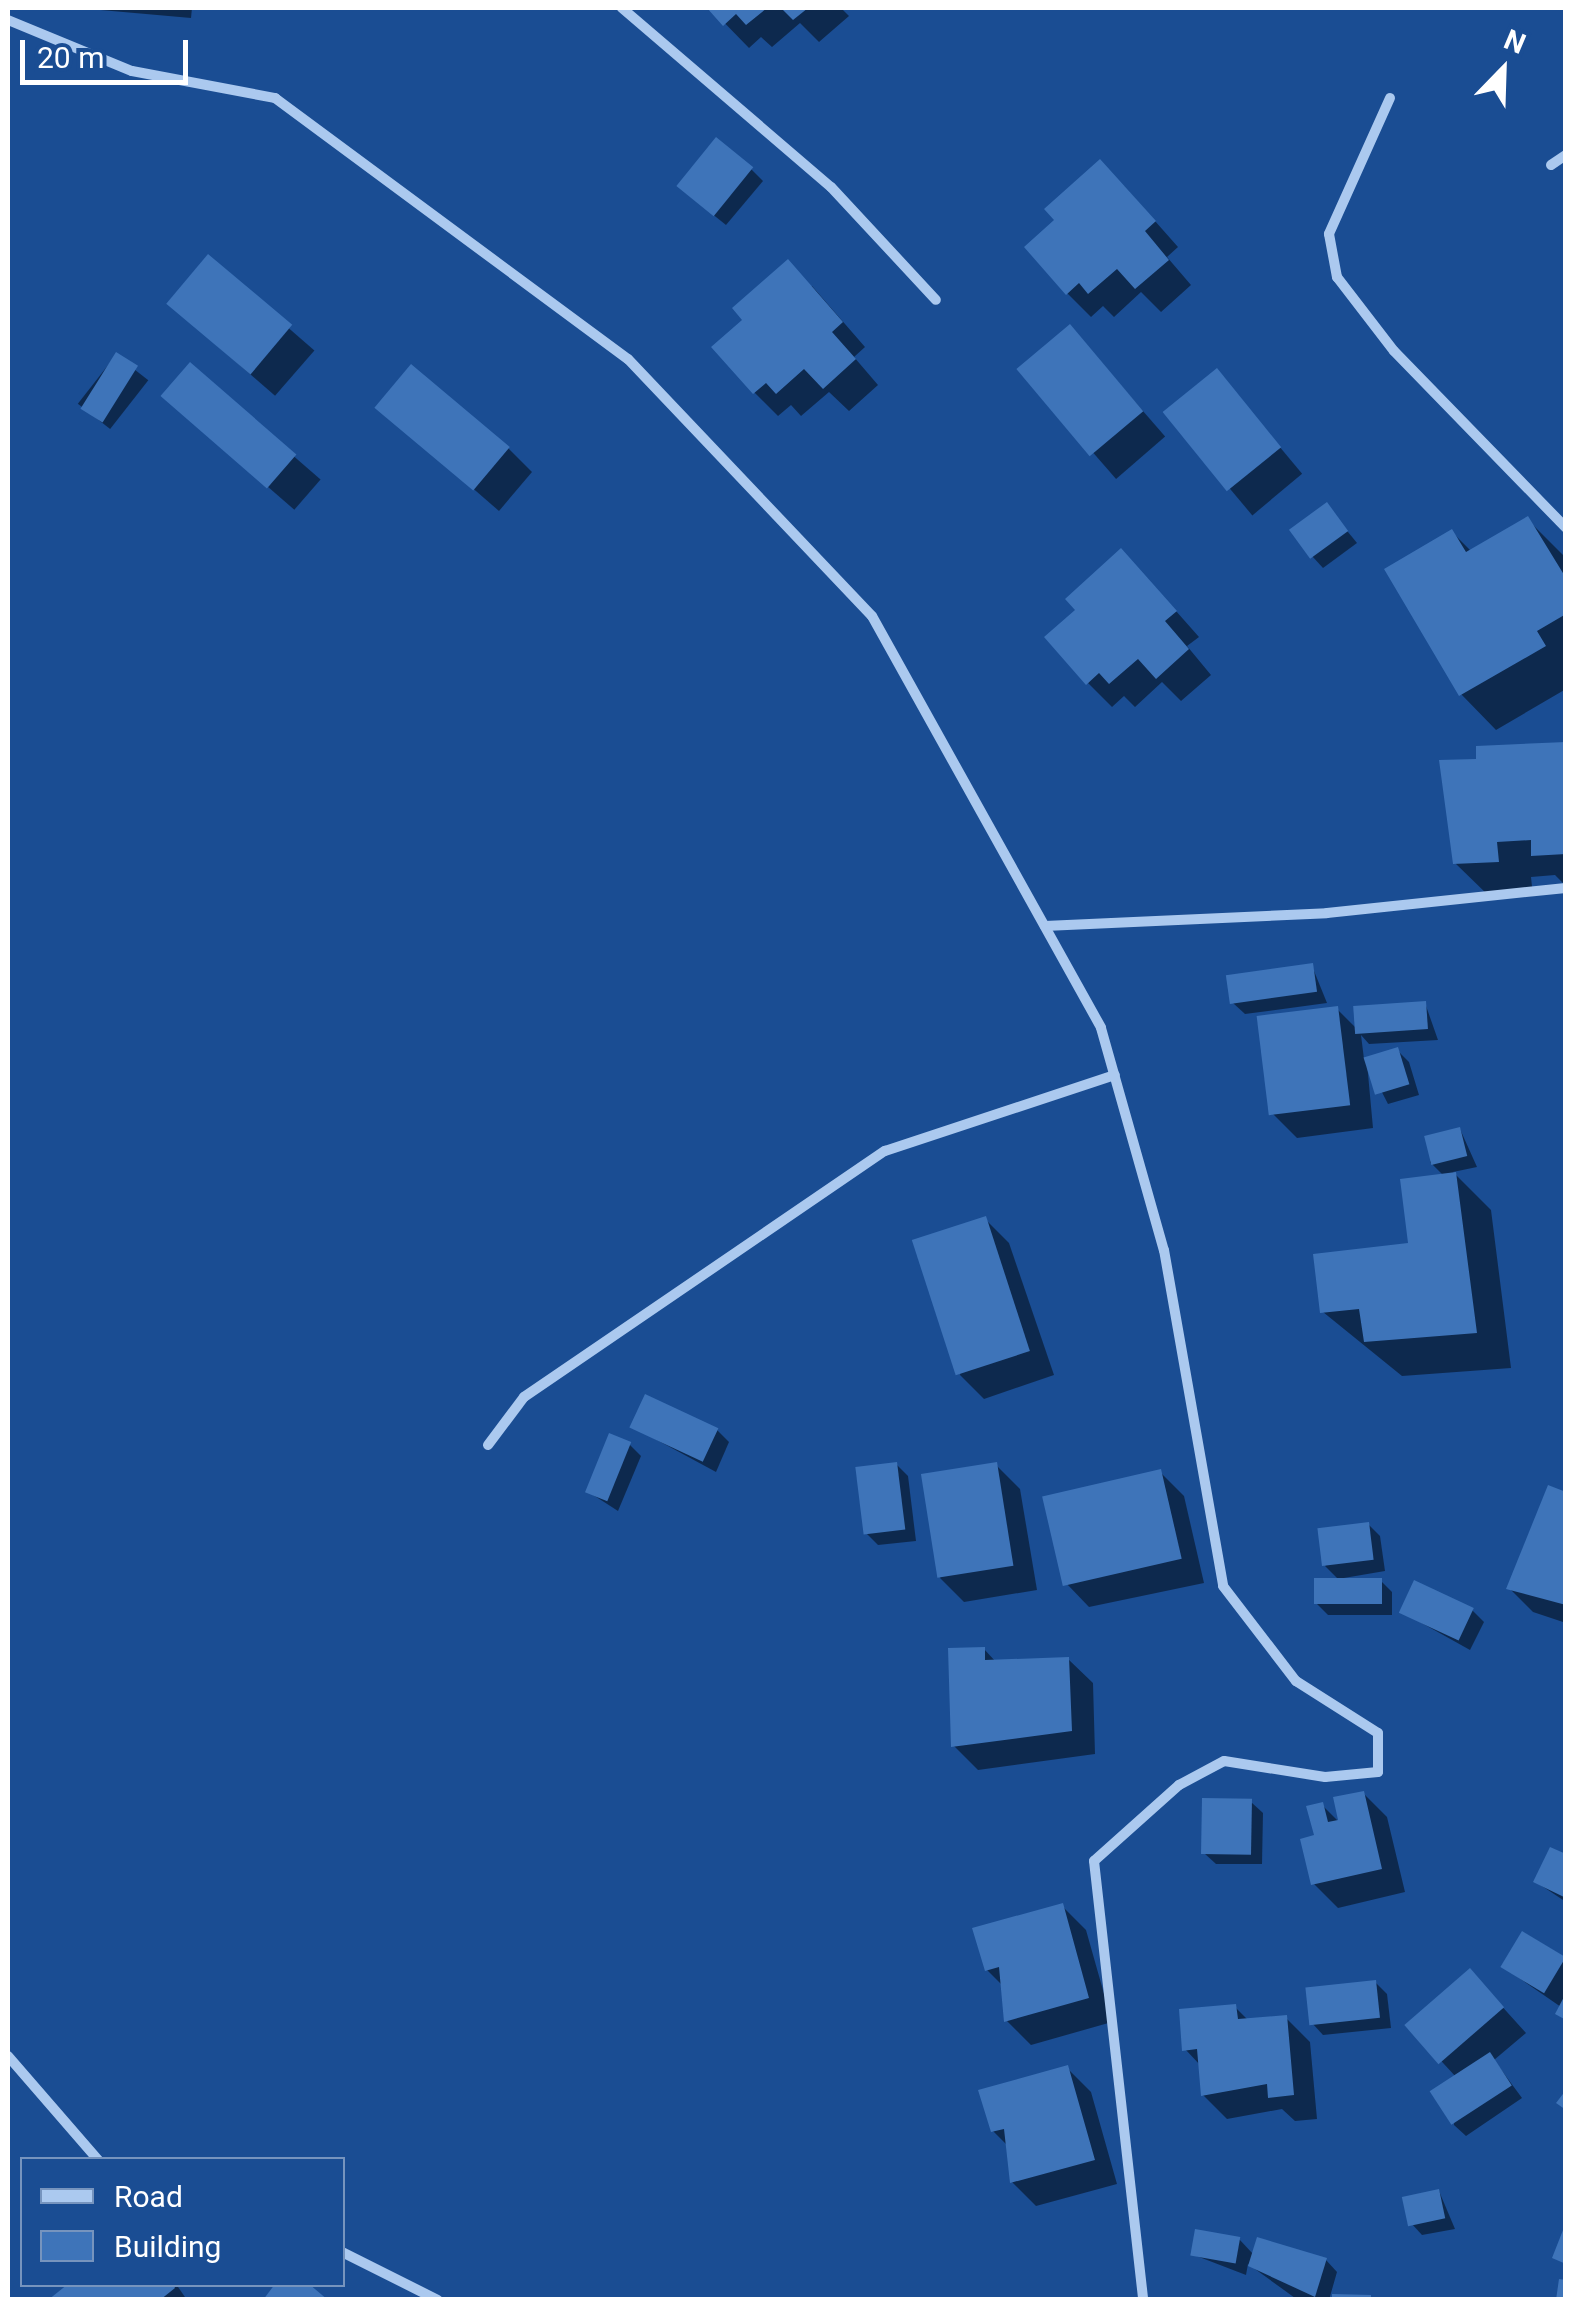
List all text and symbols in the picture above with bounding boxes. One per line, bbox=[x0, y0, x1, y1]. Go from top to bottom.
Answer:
scale bar bbox=[25, 20, 192, 82]
north arrow bbox=[1453, 20, 1553, 120]
text: N bbox=[1499, 23, 1530, 61]
text: 20 m bbox=[37, 40, 104, 75]
legend bbox=[20, 2157, 345, 2287]
text: Road bbox=[114, 2179, 183, 2214]
text: Building bbox=[114, 2229, 221, 2264]

